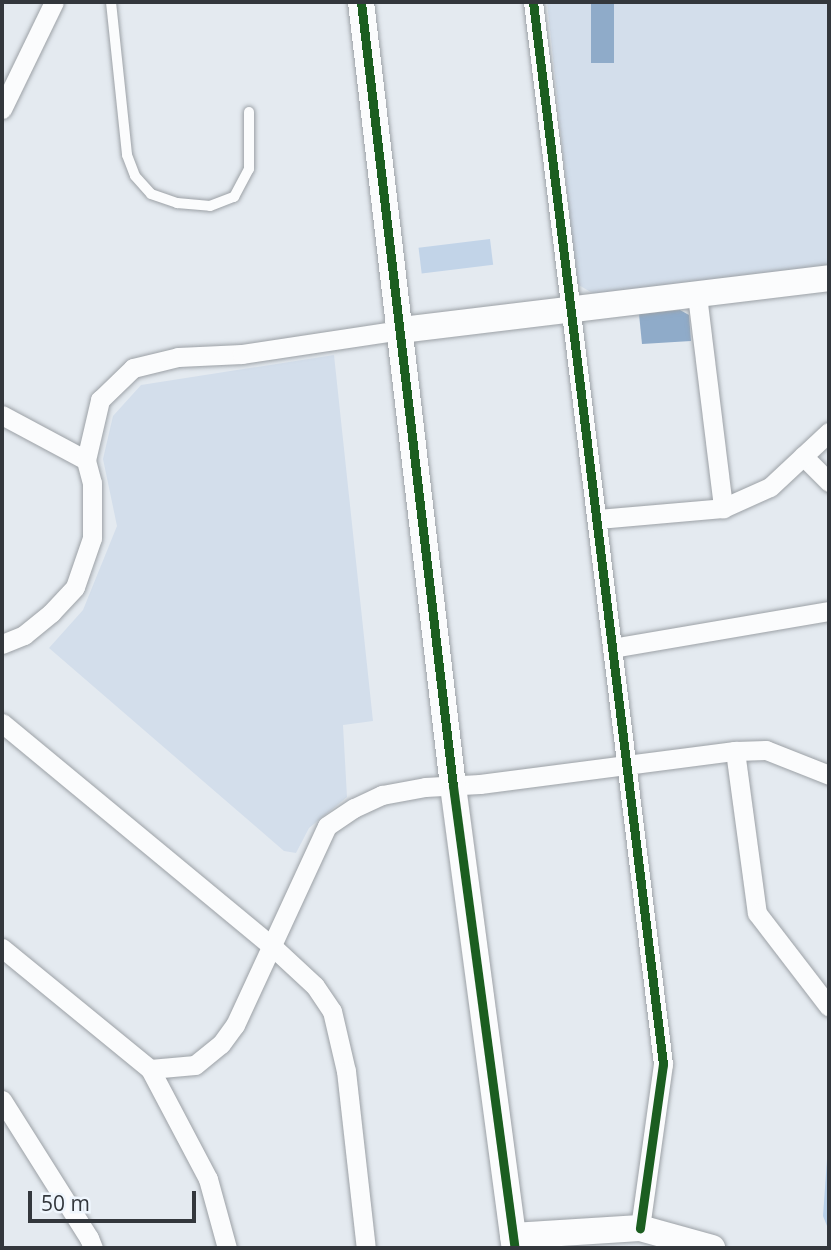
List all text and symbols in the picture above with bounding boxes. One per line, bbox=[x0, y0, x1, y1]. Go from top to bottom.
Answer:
scale bar bbox=[32, 1176, 200, 1220]
text: 50 m bbox=[41, 1189, 90, 1217]

